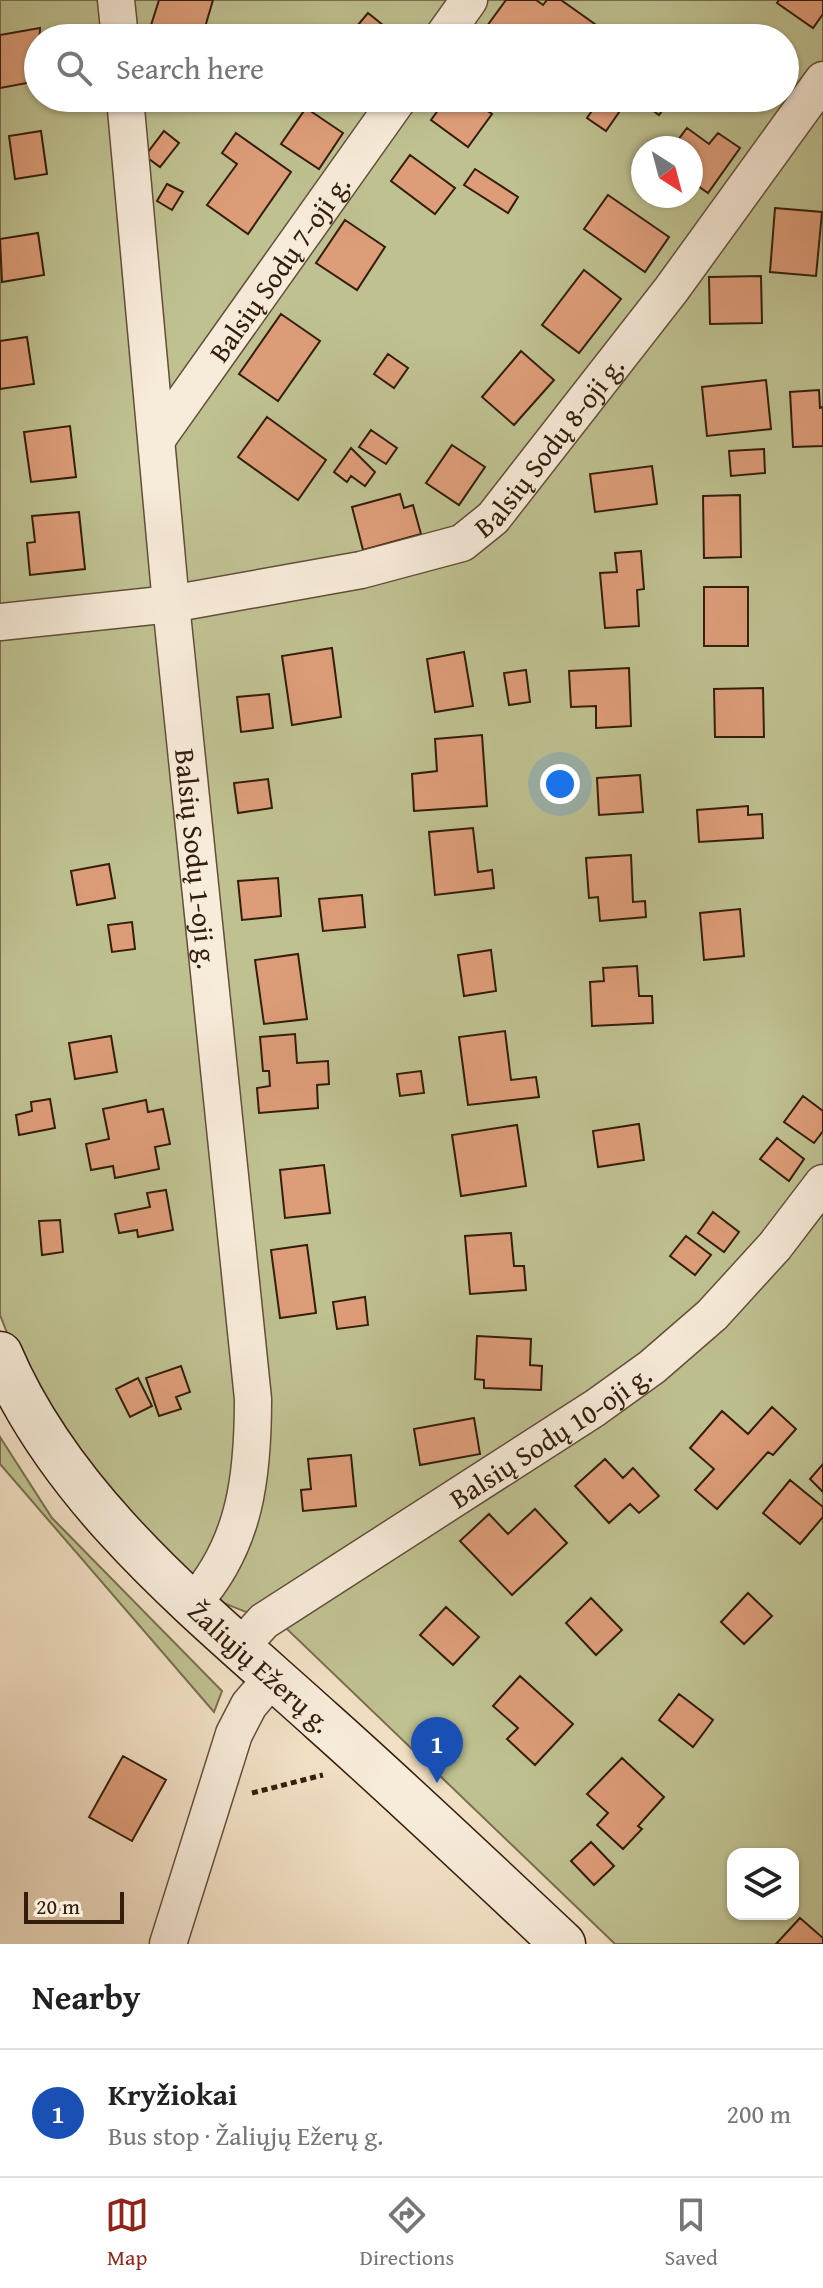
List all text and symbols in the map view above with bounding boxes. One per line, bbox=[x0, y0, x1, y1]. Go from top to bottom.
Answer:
search box bbox=[24, 24, 799, 112]
icon: search bbox=[52, 46, 96, 90]
text: Search here bbox=[116, 46, 264, 90]
north arrow bbox=[631, 136, 703, 208]
street label: Balsių Sodų 7-oji g. bbox=[198, 166, 359, 370]
street label: Balsių Sodų 8-oji g. bbox=[465, 347, 633, 546]
street label: Balsių Sodų 1-oji g. bbox=[166, 746, 229, 971]
your location bbox=[540, 764, 580, 804]
street label: Balsių Sodų 10-oji g. bbox=[441, 1354, 659, 1517]
street label: Žaliųjų Ežerų g. bbox=[179, 1590, 342, 1742]
pin: 1 bbox=[411, 1717, 463, 1783]
map controls bbox=[727, 1848, 799, 1920]
button: layers bbox=[727, 1848, 799, 1920]
scale bar bbox=[24, 1888, 124, 1924]
text: 20 m bbox=[36, 1890, 80, 1922]
text: Nearby bbox=[32, 1972, 141, 2021]
text: Kryžiokai bbox=[108, 2072, 237, 2116]
text: 1 bbox=[51, 2094, 65, 2133]
text: 200 m bbox=[726, 2094, 791, 2133]
text: Bus stop · Žaliųjų Ežerų g. bbox=[108, 2116, 383, 2155]
tab: Map bbox=[105, 2193, 149, 2273]
tab: Directions bbox=[360, 2193, 454, 2273]
tab: Saved bbox=[665, 2193, 718, 2273]

